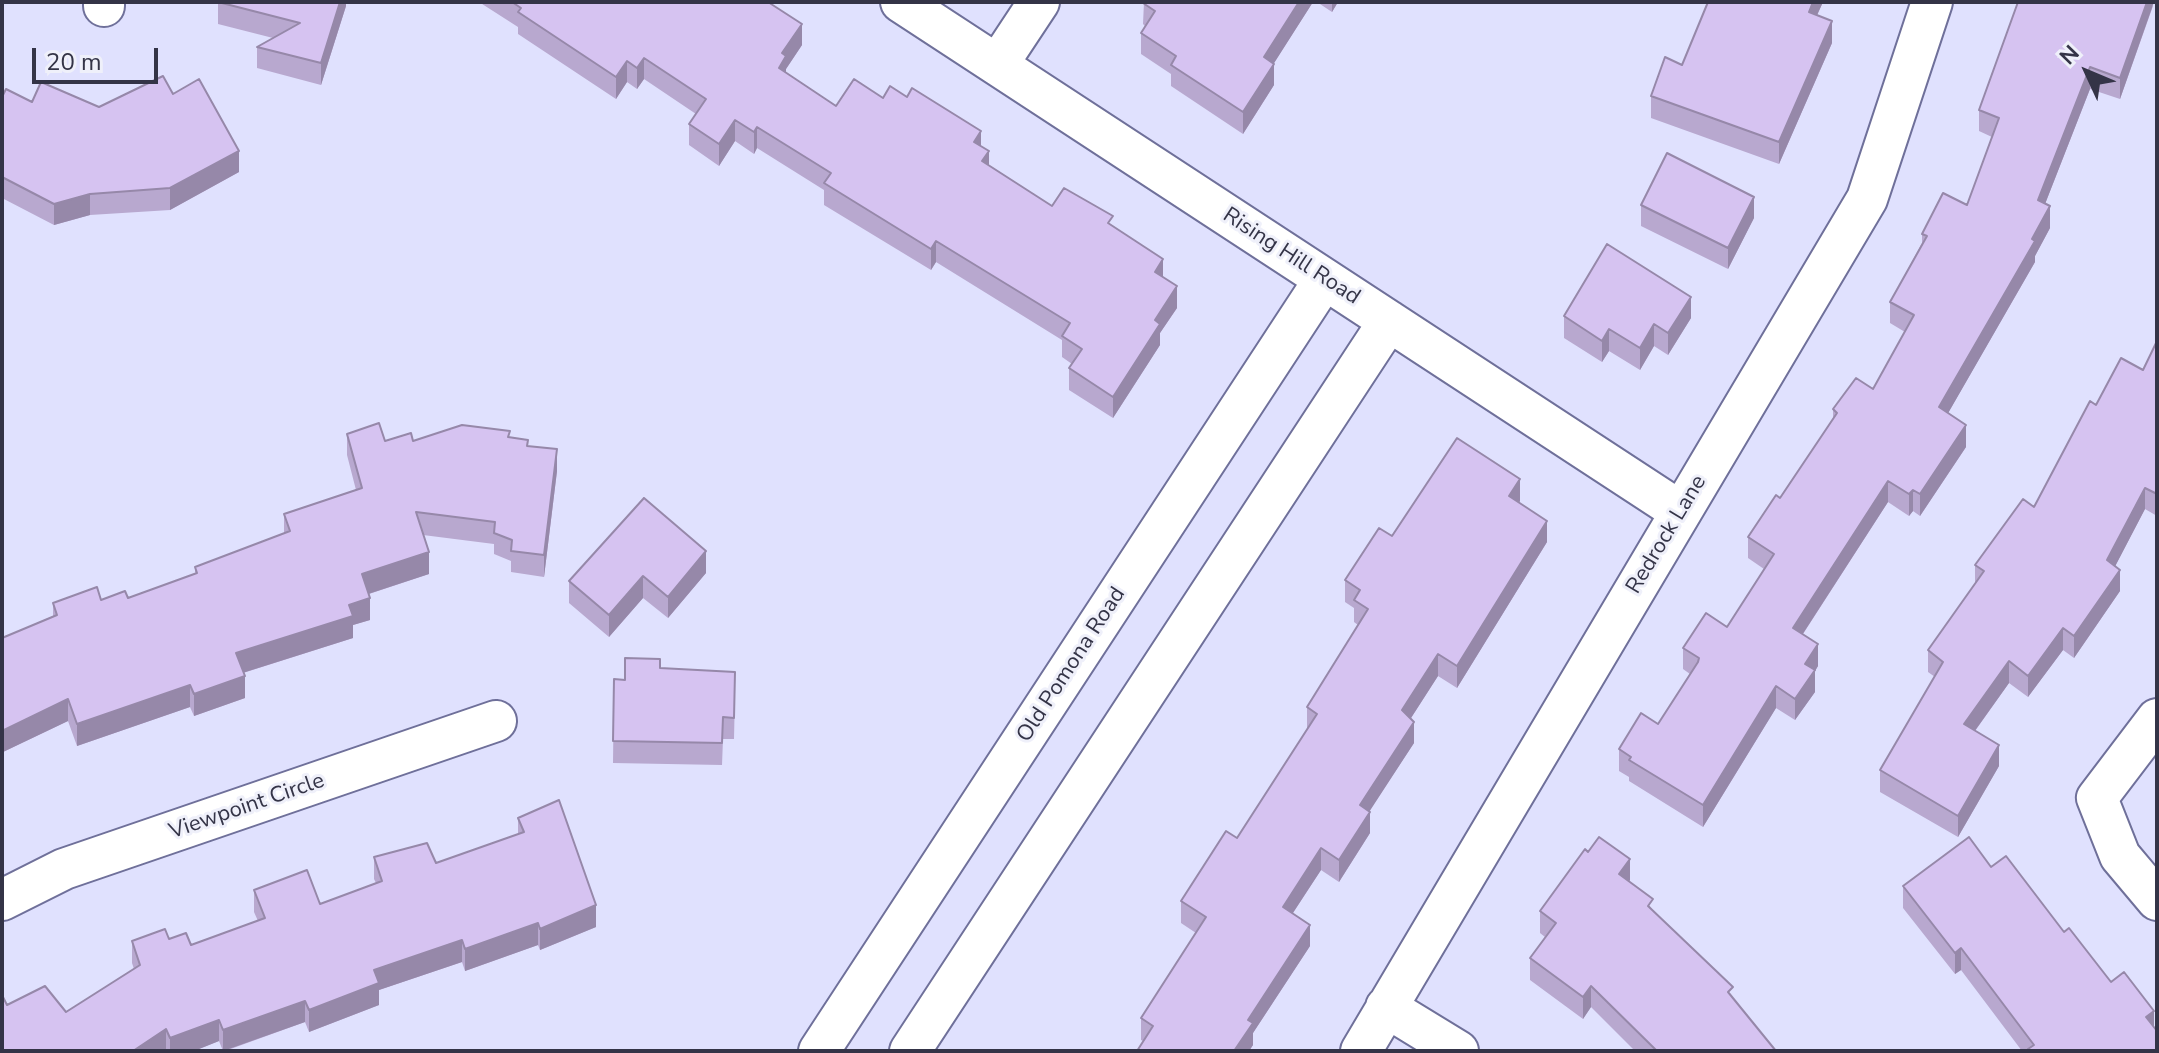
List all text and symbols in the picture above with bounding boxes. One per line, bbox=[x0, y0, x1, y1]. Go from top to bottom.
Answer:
scale bar bbox=[36, 32, 162, 82]
north arrow bbox=[2047, 32, 2127, 112]
text: N bbox=[2053, 39, 2086, 72]
text: 20 m bbox=[46, 46, 102, 78]
street label: Rising Hill Road bbox=[1217, 203, 1365, 311]
street label: Redrock Lane bbox=[1621, 471, 1713, 599]
street label: Old Pomona Road bbox=[1012, 583, 1132, 747]
street label: Viewpoint Circle bbox=[166, 768, 328, 846]

